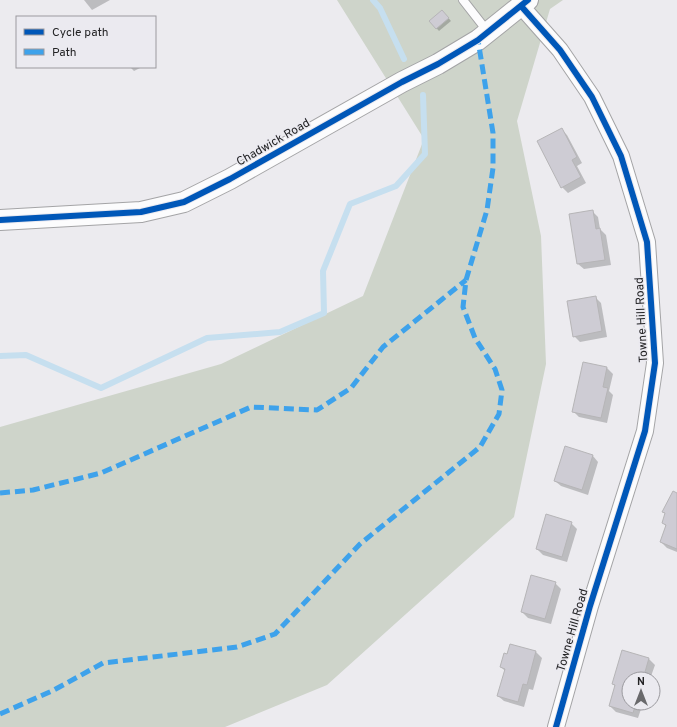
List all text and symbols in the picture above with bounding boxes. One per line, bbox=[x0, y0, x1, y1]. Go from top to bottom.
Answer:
legend bbox=[16, 16, 156, 68]
text: Cycle path bbox=[52, 25, 109, 41]
text: Path bbox=[52, 45, 77, 61]
street label: Chadwick Road bbox=[234, 115, 313, 170]
street label: Towne Hill Road bbox=[632, 277, 652, 363]
street label: Towne Hill Road bbox=[553, 587, 592, 674]
north arrow bbox=[621, 671, 661, 711]
text: N bbox=[637, 675, 645, 689]

